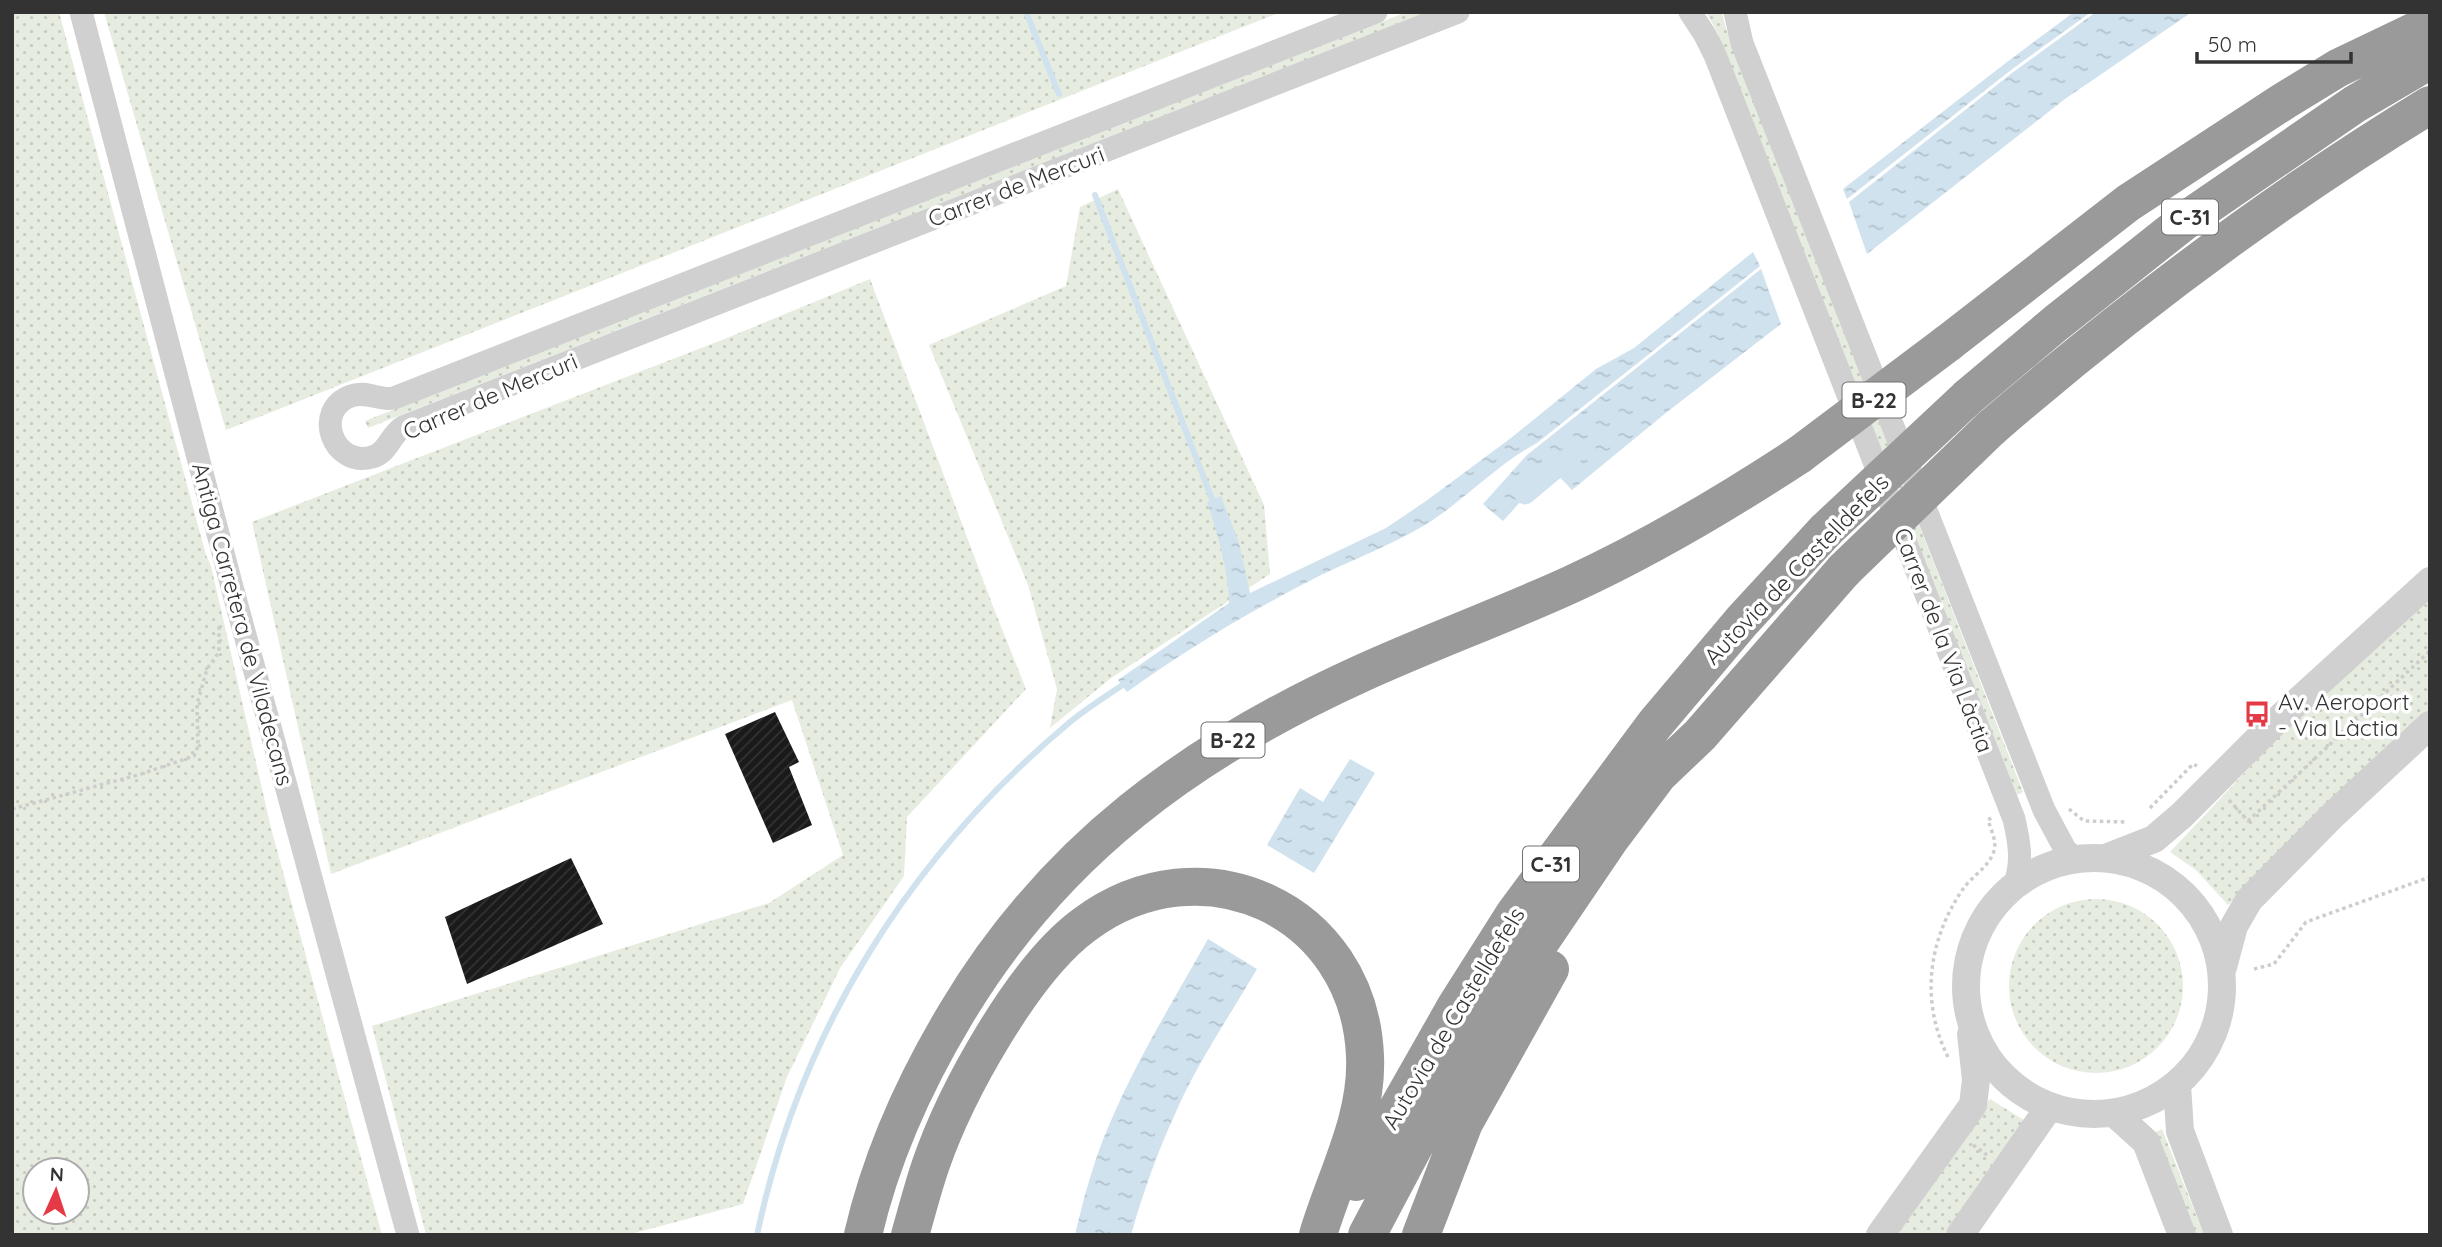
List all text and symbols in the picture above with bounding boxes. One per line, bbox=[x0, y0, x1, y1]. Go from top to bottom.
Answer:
scale bar bbox=[2197, 21, 2351, 65]
text: 50 m bbox=[2208, 31, 2257, 57]
street label: Carrer de Mercuri bbox=[924, 139, 1108, 233]
road number: C-31 bbox=[2162, 200, 2218, 234]
street label: Carrer de Mercuri bbox=[398, 346, 582, 446]
road number: B-22 bbox=[1842, 382, 1906, 418]
street label: Antiga Carretera de Viladecans bbox=[186, 459, 300, 789]
street label: Autovia de Castelldefels bbox=[1697, 468, 1895, 670]
street label: Carrer de la Via Làctia bbox=[1888, 524, 2000, 756]
place label: Av. Aeroport - Via Làctia bbox=[2278, 687, 2410, 742]
bus stop icon: Av. Aeroport - Via Làctia bbox=[2242, 699, 2272, 729]
road number: B-22 bbox=[1202, 722, 1264, 758]
road number: C-31 bbox=[1523, 846, 1579, 882]
street label: Autovia de Castelldefels bbox=[1375, 902, 1531, 1134]
north arrow bbox=[21, 1156, 91, 1226]
text: N bbox=[49, 1162, 64, 1186]

